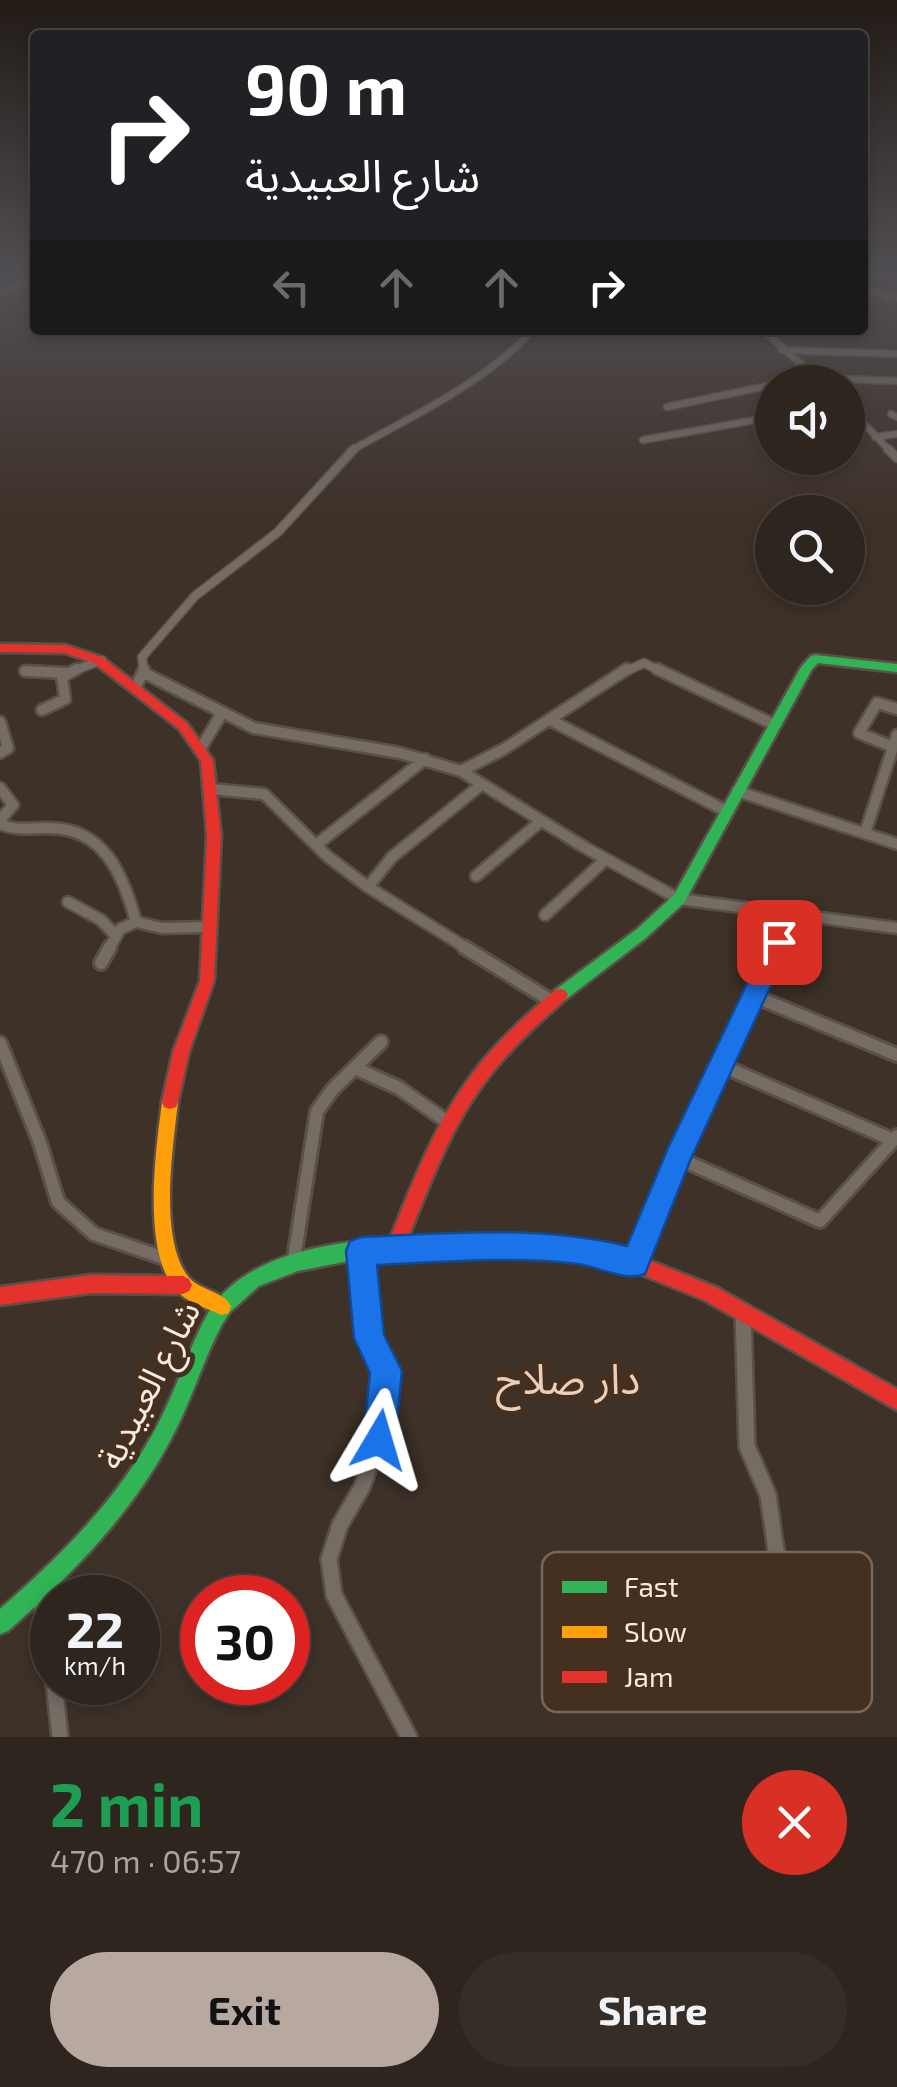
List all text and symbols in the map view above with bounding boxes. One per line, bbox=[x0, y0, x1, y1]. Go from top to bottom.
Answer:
text: 90 m bbox=[245, 45, 407, 129]
icon: right bbox=[80, 70, 210, 200]
text: شارع العبيدية bbox=[245, 147, 480, 201]
icon: left bbox=[264, 260, 319, 315]
icon: ahead bbox=[369, 260, 424, 315]
icon: ahead bbox=[474, 260, 529, 315]
icon: right bbox=[579, 260, 634, 315]
map controls bbox=[755, 365, 865, 605]
button: sound bbox=[755, 365, 865, 475]
button: search bbox=[755, 495, 865, 605]
pin bbox=[737, 900, 822, 985]
icon: arrive bbox=[752, 915, 807, 970]
street label: شارع العبيدية bbox=[87, 1293, 214, 1478]
district label: دار صلاح bbox=[496, 1352, 640, 1411]
position arrow bbox=[327, 1388, 431, 1492]
legend bbox=[542, 1552, 872, 1712]
text: Fast bbox=[624, 1569, 679, 1603]
speed limit sign: 30 bbox=[180, 1575, 310, 1705]
text: 22 bbox=[66, 1598, 124, 1658]
text: Slow bbox=[624, 1614, 687, 1648]
text: km/h bbox=[64, 1650, 126, 1680]
text: Jam bbox=[624, 1659, 673, 1693]
text: 2 min bbox=[50, 1767, 203, 1839]
button: close bbox=[742, 1770, 847, 1875]
text: 470 m · 06:57 bbox=[50, 1841, 241, 1879]
button: Exit bbox=[50, 1952, 439, 2067]
button: Share bbox=[459, 1952, 847, 2067]

